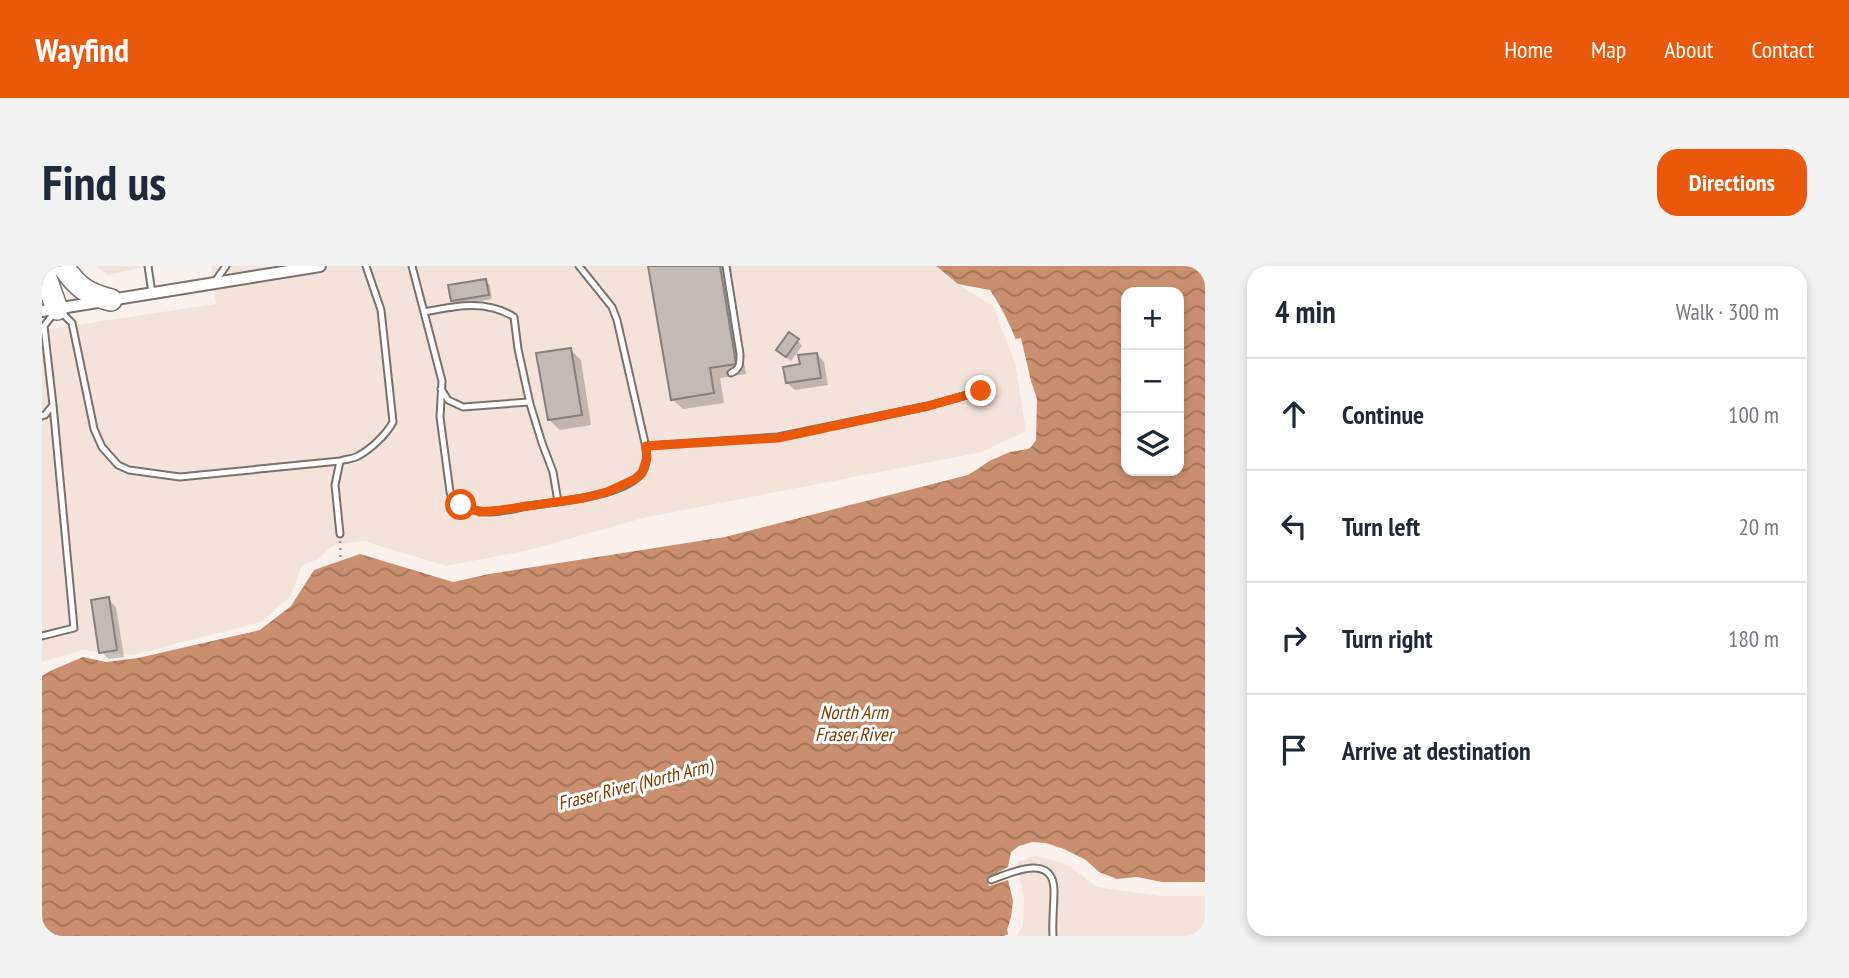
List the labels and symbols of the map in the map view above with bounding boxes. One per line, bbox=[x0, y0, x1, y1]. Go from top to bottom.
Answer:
route end bbox=[965, 375, 996, 406]
route start bbox=[445, 489, 476, 520]
water label: North Arm Fraser River bbox=[815, 700, 896, 746]
water label: Fraser River (North Arm) bbox=[555, 753, 717, 815]

